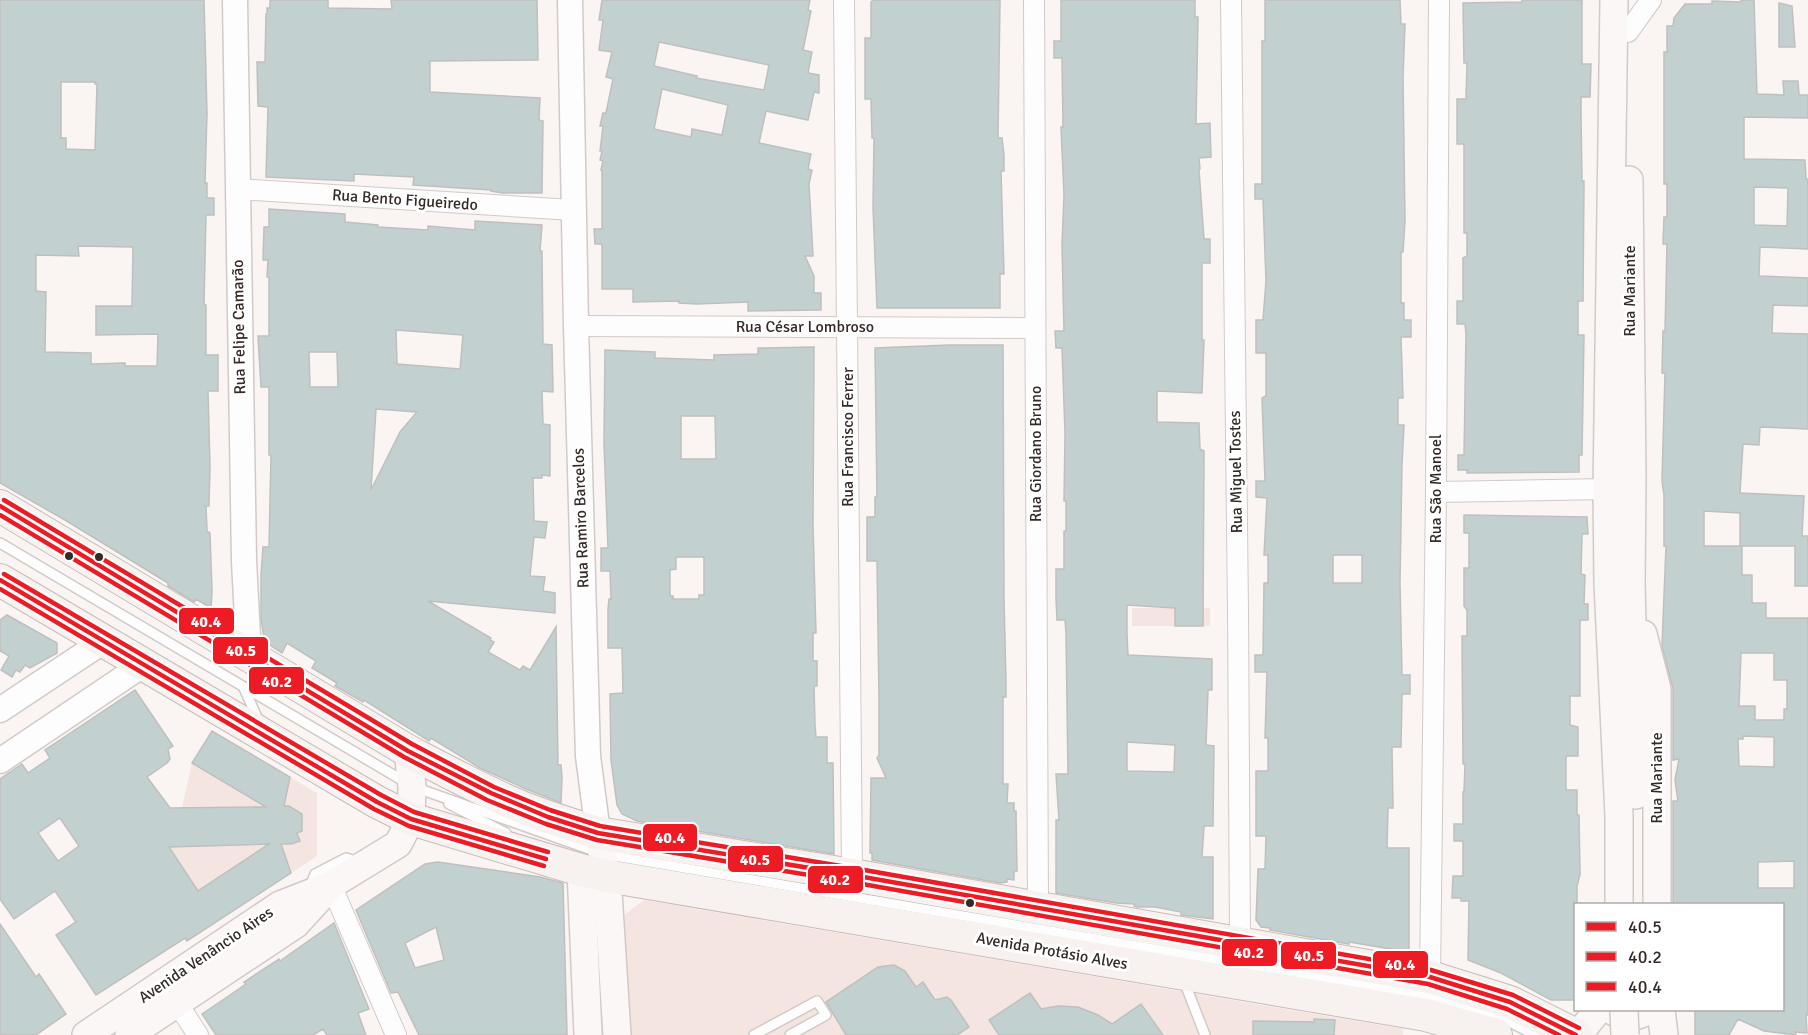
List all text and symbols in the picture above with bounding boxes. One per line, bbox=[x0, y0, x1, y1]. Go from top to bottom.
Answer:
street label: Rua Bento Figueiredo bbox=[332, 185, 478, 215]
street label: Rua Mariante bbox=[1620, 245, 1640, 337]
street label: Rua Felipe Camarão bbox=[228, 259, 250, 395]
street label: Rua César Lombroso bbox=[736, 317, 874, 337]
street label: Rua Francisco Ferrer bbox=[838, 367, 858, 507]
street label: Rua Giordano Bruno bbox=[1026, 386, 1046, 522]
street label: Rua Miguel Tostes bbox=[1225, 411, 1247, 533]
street label: Rua São Manoel bbox=[1426, 434, 1446, 544]
street label: Rua Ramiro Barcelos bbox=[569, 447, 593, 589]
unlabelled marker bbox=[63, 550, 75, 562]
unlabelled marker bbox=[93, 551, 105, 563]
line badge: 40.4 bbox=[178, 607, 235, 635]
text: 40.4 bbox=[191, 612, 222, 632]
line badge: 40.5 bbox=[212, 636, 269, 665]
text: 40.5 bbox=[226, 641, 256, 661]
line badge: 40.2 bbox=[248, 666, 305, 695]
text: 40.2 bbox=[262, 672, 292, 692]
street label: Rua Mariante bbox=[1647, 732, 1667, 824]
line badge: 40.4 bbox=[642, 823, 698, 852]
text: 40.4 bbox=[655, 828, 686, 848]
line badge: 40.5 bbox=[727, 845, 784, 873]
text: 40.5 bbox=[740, 850, 770, 870]
line badge: 40.2 bbox=[807, 865, 864, 894]
text: 40.2 bbox=[820, 870, 850, 890]
unlabelled marker bbox=[964, 897, 976, 909]
street label: Avenida Venâncio Aires bbox=[135, 902, 277, 1008]
legend bbox=[1574, 903, 1784, 1011]
text: 40.5 bbox=[1628, 916, 1662, 938]
street label: Avenida Protásio Alves bbox=[975, 928, 1129, 974]
line badge: 40.2 bbox=[1221, 938, 1278, 967]
line badge: 40.5 bbox=[1280, 941, 1337, 970]
text: 40.2 bbox=[1234, 943, 1264, 963]
text: 40.5 bbox=[1294, 946, 1324, 966]
text: 40.2 bbox=[1628, 946, 1662, 968]
line badge: 40.4 bbox=[1372, 950, 1429, 979]
text: 40.4 bbox=[1385, 955, 1416, 975]
text: 40.4 bbox=[1628, 976, 1662, 998]

